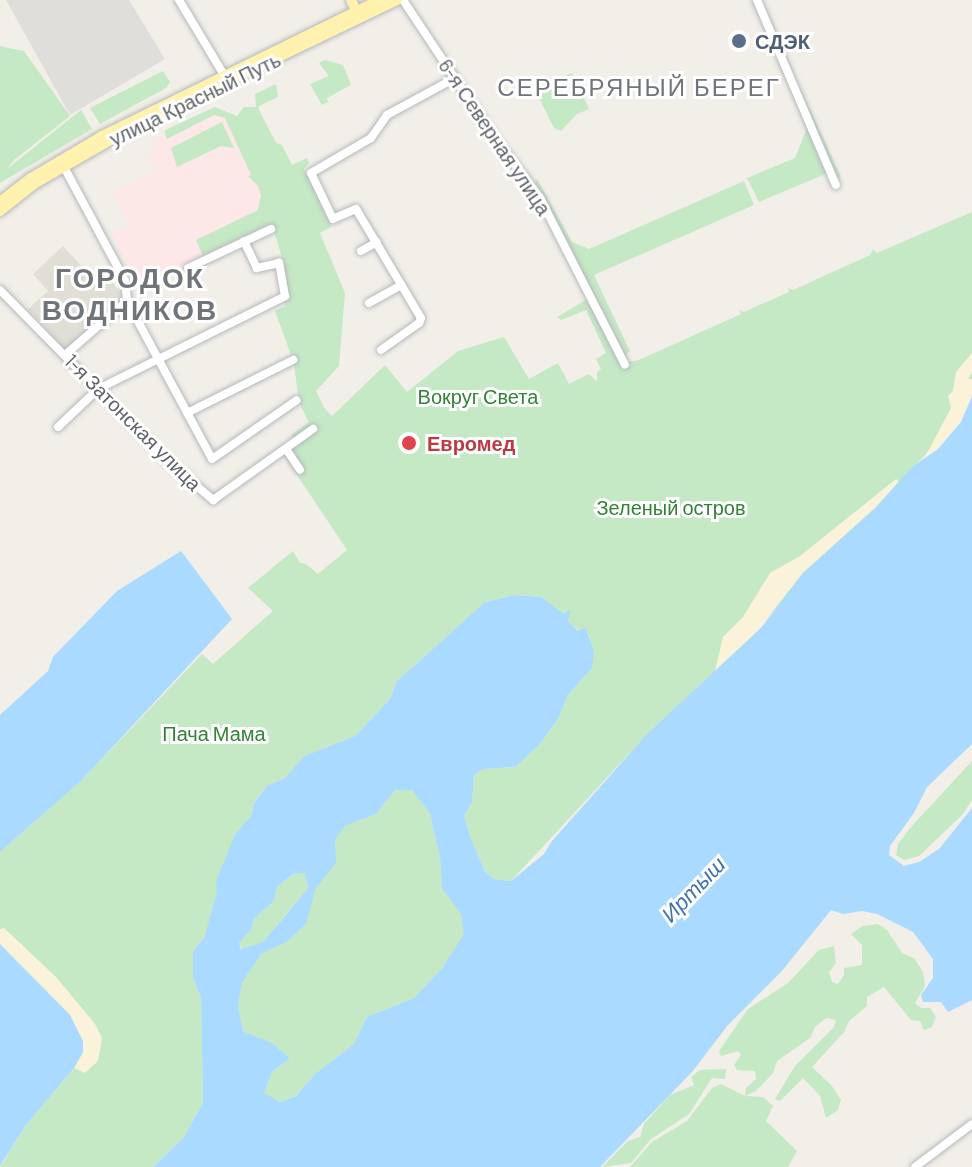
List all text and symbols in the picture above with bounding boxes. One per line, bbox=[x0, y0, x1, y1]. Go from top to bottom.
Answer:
place label: СДЭК bbox=[755, 29, 810, 53]
marker: СДЭК bbox=[730, 32, 748, 50]
street label: улица Красный Путь bbox=[106, 47, 284, 151]
street label: 6-я Северная улица bbox=[434, 54, 556, 220]
district label: СЕРЕБРЯНЫЙ БЕРЕГ bbox=[497, 73, 781, 101]
district label: ГОРОДОК ВОДНИКОВ bbox=[42, 260, 218, 326]
street label: 1-я Затонская улица bbox=[60, 349, 206, 495]
park label: Вокруг Света bbox=[418, 384, 538, 408]
place label: Евромед bbox=[427, 431, 515, 455]
marker: Евромед bbox=[398, 432, 420, 454]
park label: Зеленый остров bbox=[596, 495, 746, 519]
park label: Пача Мама bbox=[162, 721, 266, 745]
water label: Иртыш bbox=[655, 851, 731, 927]

